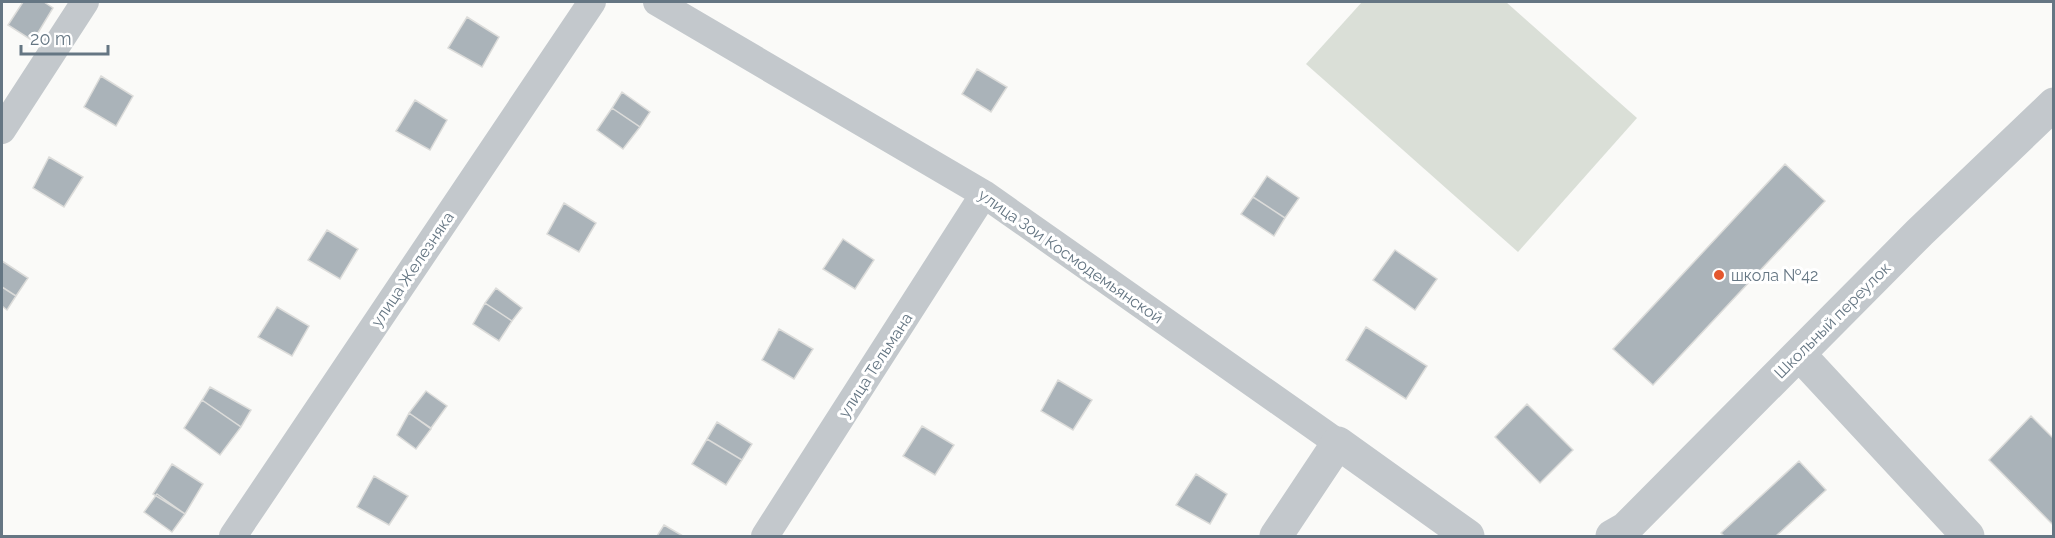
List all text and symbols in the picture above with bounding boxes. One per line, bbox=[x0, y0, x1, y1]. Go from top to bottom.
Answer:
scale bar bbox=[21, 18, 108, 56]
text: 20 m bbox=[30, 28, 72, 49]
street label: улица Зои Космодемьянской bbox=[975, 185, 1167, 328]
street label: улица Железняка bbox=[367, 208, 458, 330]
street label: Школьный переулок bbox=[1770, 258, 1894, 382]
place label: школа №42 bbox=[1731, 266, 1818, 285]
marker: школа №42 bbox=[1712, 268, 1726, 282]
street label: улица Тельмана bbox=[834, 309, 916, 421]

